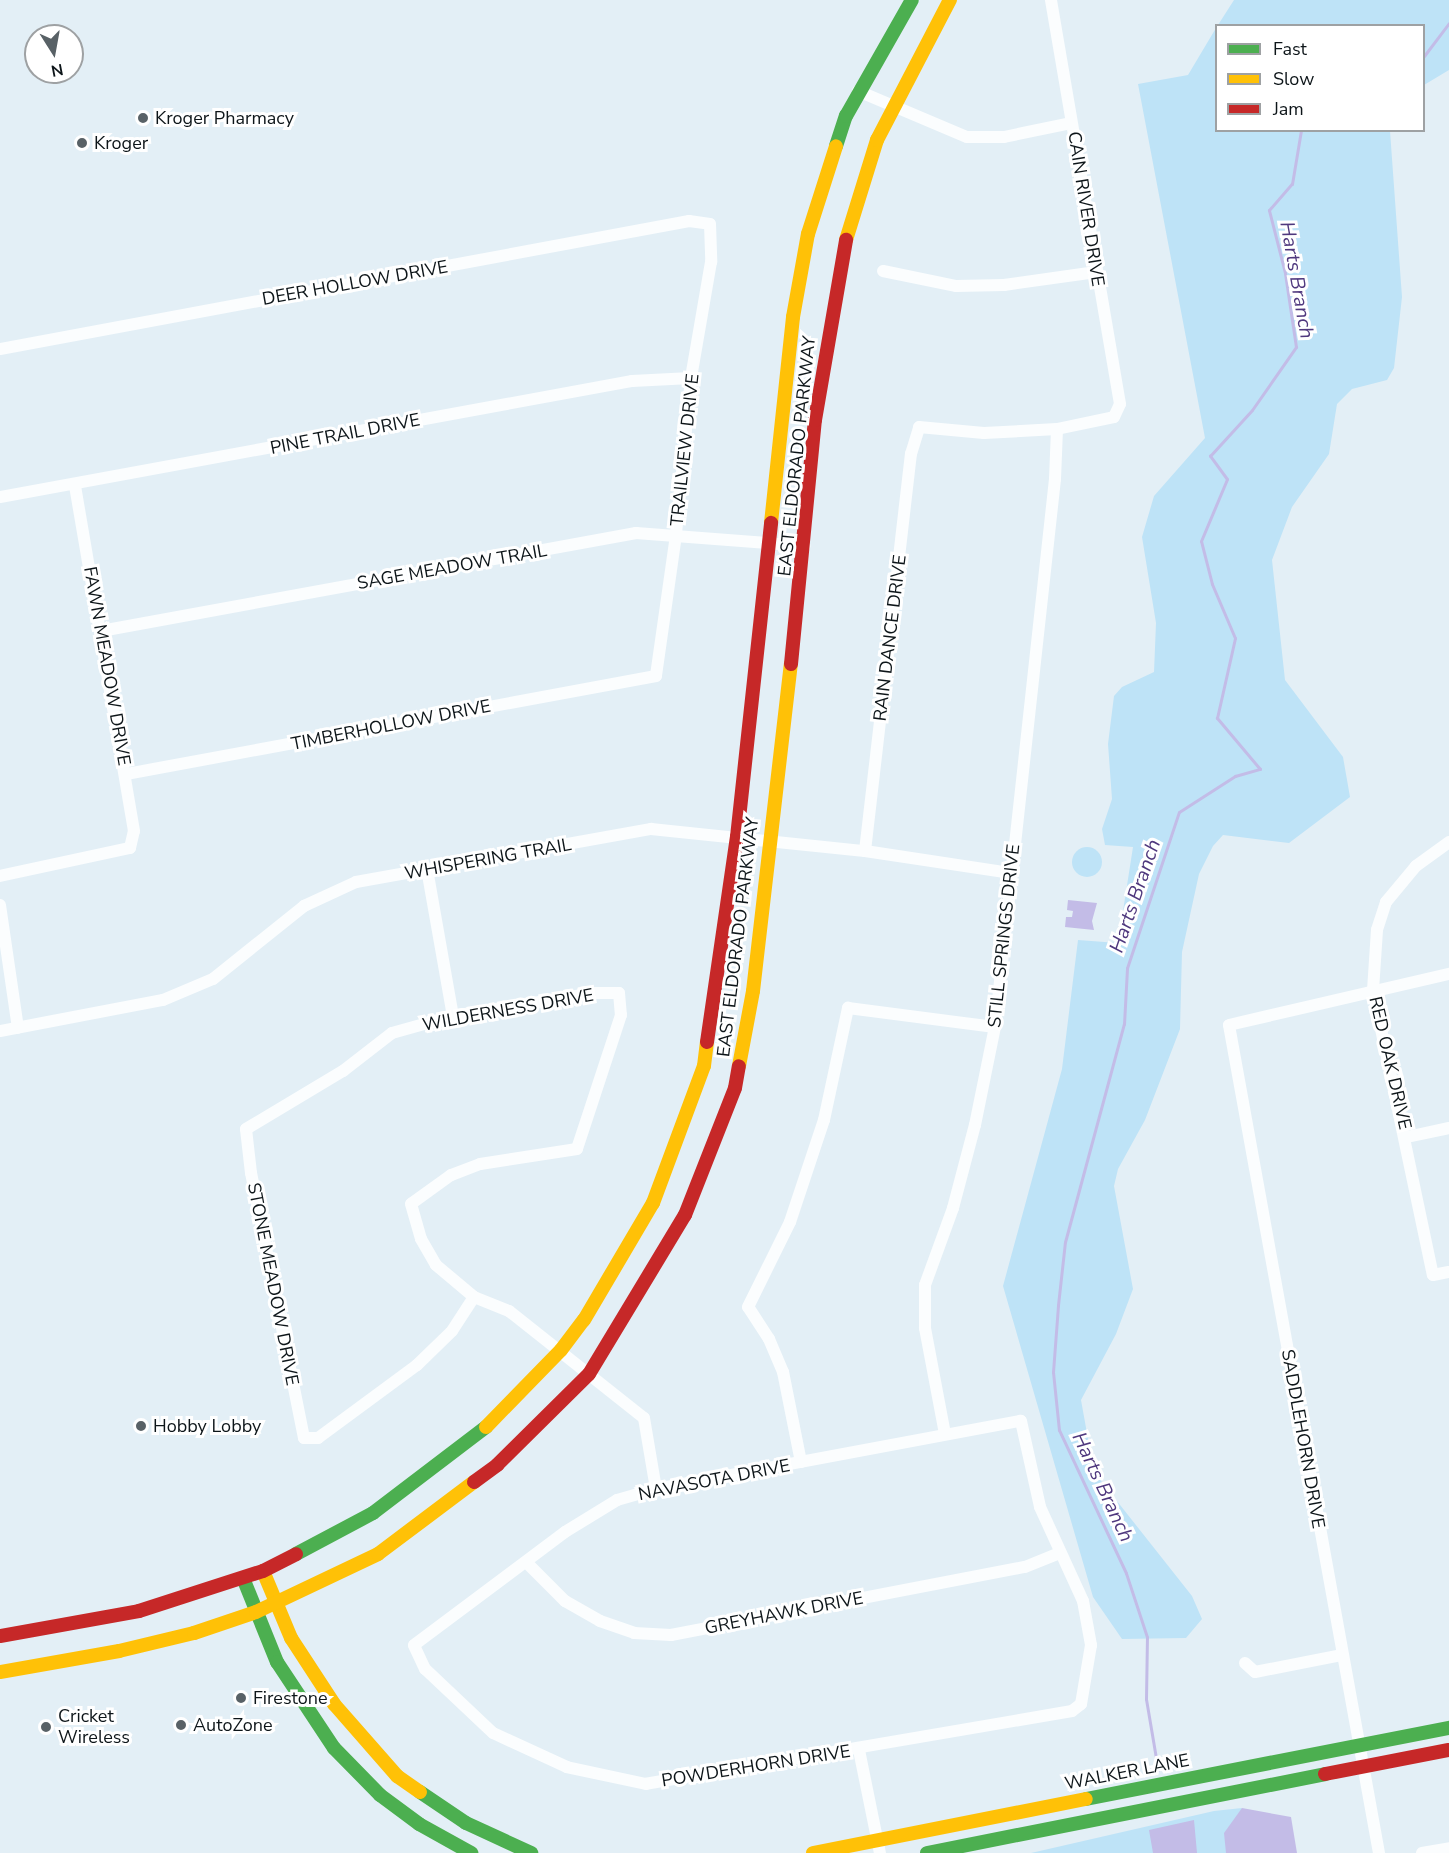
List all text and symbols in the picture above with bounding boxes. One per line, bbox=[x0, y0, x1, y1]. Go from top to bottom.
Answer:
north arrow bbox=[24, 24, 84, 84]
legend bbox=[1215, 24, 1425, 132]
text: Fast bbox=[1273, 37, 1307, 61]
text: N bbox=[49, 58, 65, 82]
text: Slow bbox=[1273, 67, 1314, 91]
text: Jam bbox=[1273, 97, 1304, 121]
place label: Kroger Pharmacy bbox=[155, 107, 294, 129]
marker: Kroger Pharmacy bbox=[136, 111, 150, 125]
street label: CAIN RIVER DRIVE bbox=[1063, 130, 1109, 288]
place label: Kroger bbox=[94, 132, 148, 154]
marker: Kroger bbox=[75, 136, 89, 150]
water label: Harts Branch bbox=[1275, 220, 1319, 340]
street label: DEER HOLLOW DRIVE bbox=[260, 256, 450, 310]
street label: EAST ELDORADO PARKWAY bbox=[774, 335, 820, 577]
street label: TRAILVIEW DRIVE bbox=[666, 373, 704, 527]
street label: PINE TRAIL DRIVE bbox=[268, 409, 422, 459]
street label: SAGE MEADOW TRAIL bbox=[355, 540, 549, 594]
street label: RAIN DANCE DRIVE bbox=[869, 554, 911, 722]
street label: FAWN MEADOW DRIVE bbox=[79, 565, 135, 767]
street label: TIMBERHOLLOW DRIVE bbox=[289, 695, 493, 755]
street label: EAST ELDORADO PARKWAY bbox=[713, 816, 763, 1058]
street label: WHISPERING TRAIL bbox=[403, 834, 573, 884]
water label: Harts Branch bbox=[1104, 836, 1166, 956]
street label: STILL SPRINGS DRIVE bbox=[984, 843, 1024, 1029]
street label: WILDERNESS DRIVE bbox=[421, 984, 595, 1036]
street label: RED OAK DRIVE bbox=[1364, 994, 1416, 1132]
street label: STONE MEADOW DRIVE bbox=[243, 1181, 303, 1387]
street label: SADDLEHORN DRIVE bbox=[1277, 1348, 1329, 1530]
place label: Hobby Lobby bbox=[153, 1415, 261, 1437]
marker: Hobby Lobby bbox=[134, 1419, 148, 1433]
water label: Harts Branch bbox=[1067, 1428, 1139, 1546]
street label: NAVASOTA DRIVE bbox=[636, 1455, 792, 1505]
street label: GREYHAWK DRIVE bbox=[703, 1587, 865, 1639]
place label: Firestone bbox=[253, 1687, 328, 1709]
marker: Firestone bbox=[234, 1691, 248, 1705]
place label: Cricket Wireless bbox=[58, 1706, 130, 1748]
place label: AutoZone bbox=[193, 1714, 273, 1736]
marker: AutoZone bbox=[174, 1718, 188, 1732]
marker: Cricket Wireless bbox=[39, 1720, 53, 1734]
street label: POWDERHORN DRIVE bbox=[660, 1740, 852, 1792]
street label: WALKER LANE bbox=[1063, 1749, 1191, 1795]

